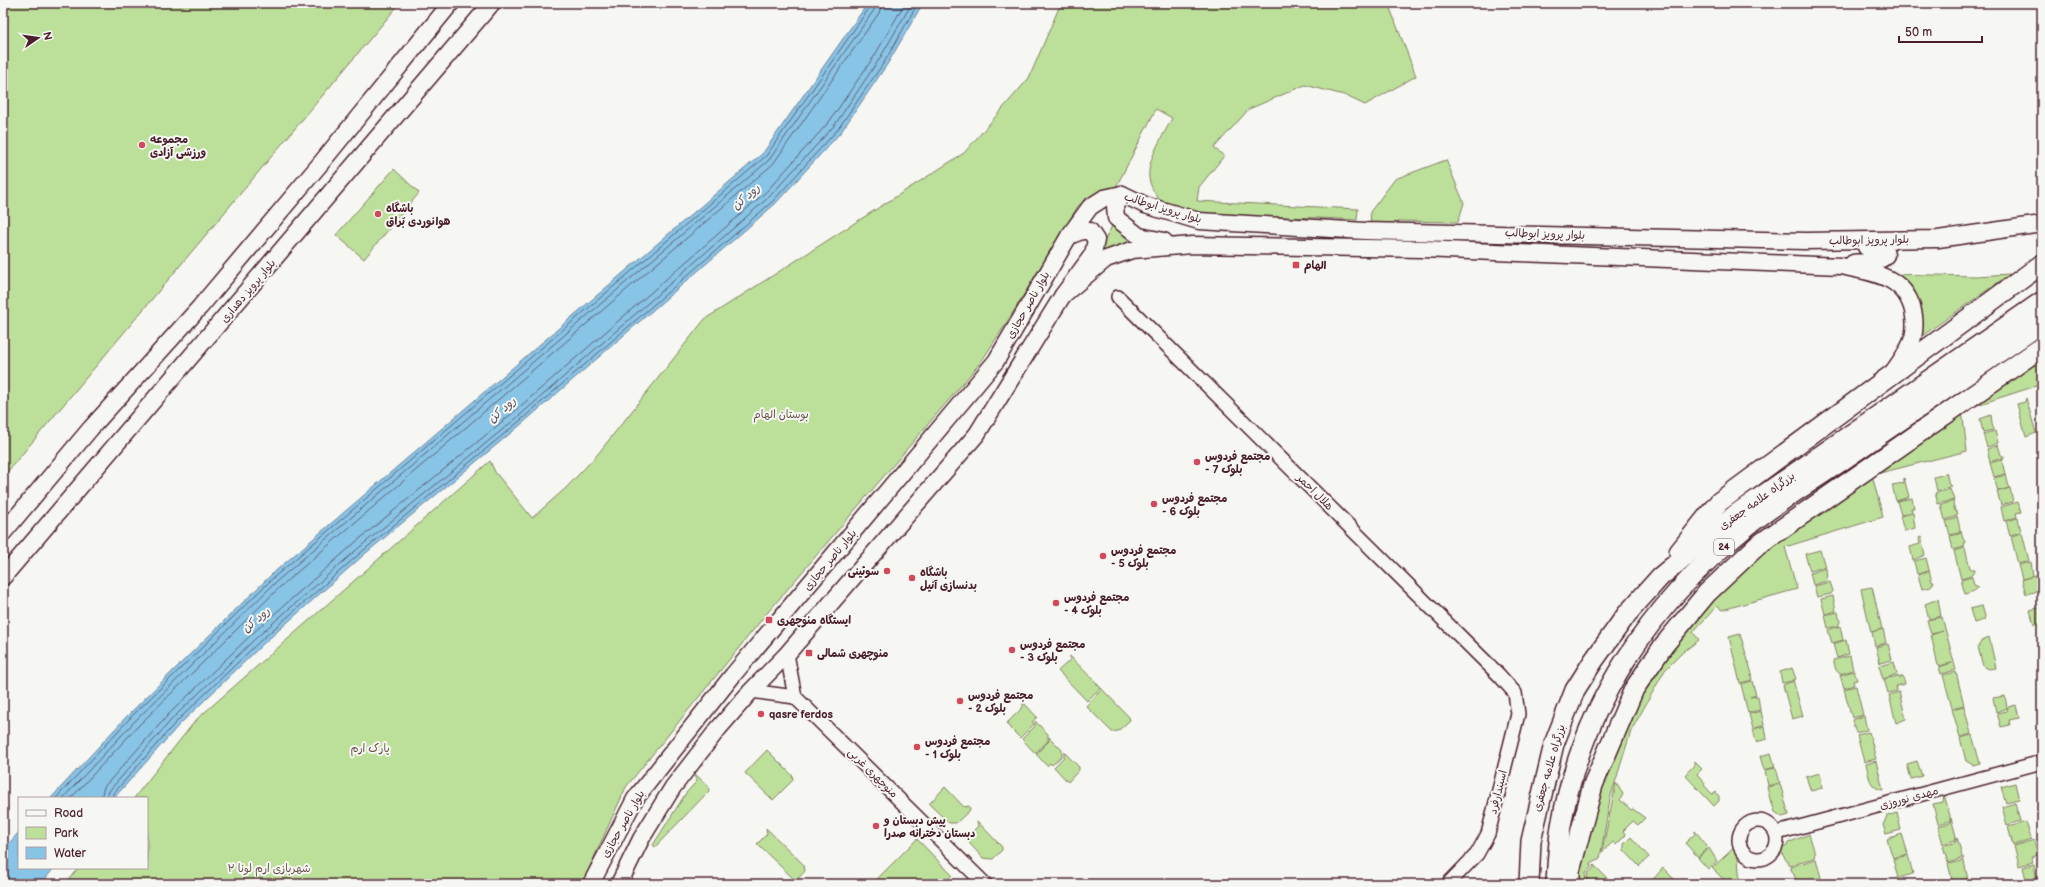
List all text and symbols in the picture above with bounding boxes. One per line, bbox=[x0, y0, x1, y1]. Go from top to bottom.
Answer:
north arrow bbox=[18, 18, 58, 58]
scale bar bbox=[1899, 18, 1982, 44]
text: 50 m bbox=[1905, 25, 1932, 40]
text: N bbox=[40, 30, 55, 41]
place label: مجموعه ورزشی آزادی bbox=[150, 133, 207, 160]
marker: مجموعه ورزشی آزادی bbox=[137, 140, 147, 150]
water label: رود کن bbox=[729, 180, 763, 213]
street label: بلوار پرویز ابوطالب bbox=[1122, 190, 1203, 227]
place label: باشگاه هوانوردی بُراق bbox=[386, 201, 450, 229]
marker: باشگاه هوانوردی بُراق bbox=[373, 209, 383, 219]
street label: بلوار پرویز ابوطالب bbox=[1505, 226, 1585, 243]
street label: بلوار پرویز ابوطالب bbox=[1829, 233, 1909, 248]
street label: بلوار پرویز دهداری bbox=[218, 257, 279, 326]
place label: الهام bbox=[1304, 259, 1327, 274]
marker: الهام bbox=[1291, 260, 1301, 270]
street label: بلوار ناصر حجازی bbox=[1003, 269, 1053, 341]
water label: رود کن bbox=[485, 393, 519, 426]
park label: بوستان الهام bbox=[753, 408, 809, 423]
place label: مجتمع فردوس - بلوک 7 bbox=[1205, 450, 1270, 477]
marker: مجتمع فردوس - بلوک 7 bbox=[1192, 457, 1202, 467]
street label: بزرگراه علامه جعفری bbox=[1717, 469, 1798, 534]
street label: هلال احمر bbox=[1294, 471, 1336, 513]
place label: مجتمع فردوس - بلوک 6 bbox=[1162, 492, 1227, 519]
marker: مجتمع فردوس - بلوک 6 bbox=[1149, 499, 1159, 509]
street label: بلوار ناصر حجازی bbox=[801, 527, 860, 594]
road number: 24 bbox=[1714, 539, 1734, 555]
place label: مجتمع فردوس - بلوک 5 bbox=[1111, 544, 1176, 571]
marker: مجتمع فردوس - بلوک 5 bbox=[1098, 551, 1108, 561]
place label: سوئینی bbox=[848, 565, 879, 579]
place label: باشگاه بدنسازی آنیل bbox=[920, 565, 977, 592]
marker: سوئینی bbox=[882, 566, 892, 576]
marker: باشگاه بدنسازی آنیل bbox=[907, 573, 917, 583]
place label: مجتمع فردوس - بلوک 4 bbox=[1064, 591, 1129, 618]
marker: مجتمع فردوس - بلوک 4 bbox=[1051, 598, 1061, 608]
water label: رود کن bbox=[239, 604, 274, 636]
place label: ایستگاه منوچهری bbox=[777, 613, 851, 628]
marker: ایستگاه منوچهری bbox=[764, 615, 774, 625]
place label: مجتمع فردوس - بلوک 3 bbox=[1020, 638, 1085, 665]
marker: مجتمع فردوس - بلوک 3 bbox=[1007, 645, 1017, 655]
place label: منوچهری شمالی bbox=[817, 647, 888, 661]
marker: منوچهری شمالی bbox=[804, 648, 814, 658]
place label: مجتمع فردوس - بلوک 2 bbox=[968, 689, 1033, 716]
marker: مجتمع فردوس - بلوک 2 bbox=[955, 696, 965, 706]
place label: qasre ferdos bbox=[769, 708, 833, 721]
marker: qasre ferdos bbox=[756, 709, 766, 719]
street label: بزرگراه علامه جعفری bbox=[1530, 723, 1569, 813]
place label: مجتمع فردوس - بلوک 1 bbox=[925, 735, 990, 762]
park label: پارک ارم bbox=[350, 742, 390, 757]
marker: مجتمع فردوس - بلوک 1 bbox=[912, 742, 922, 752]
street label: منوچهری غربی bbox=[845, 745, 901, 801]
street label: اسپندارفرد bbox=[1486, 769, 1510, 815]
street label: مهدی نوروزی bbox=[1878, 784, 1940, 813]
street label: بلوار ناصر حجازی bbox=[598, 788, 648, 860]
legend bbox=[18, 797, 148, 869]
text: Road bbox=[54, 806, 83, 821]
place label: پیش دبستان و دبستان دخترانه صدرا bbox=[883, 814, 975, 840]
marker: پیش دبستان و دبستان دخترانه صدرا bbox=[871, 821, 881, 831]
text: Park bbox=[54, 826, 78, 841]
text: Water bbox=[54, 846, 86, 861]
park label: شهربازی ارم لونا ۲ bbox=[227, 862, 311, 877]

